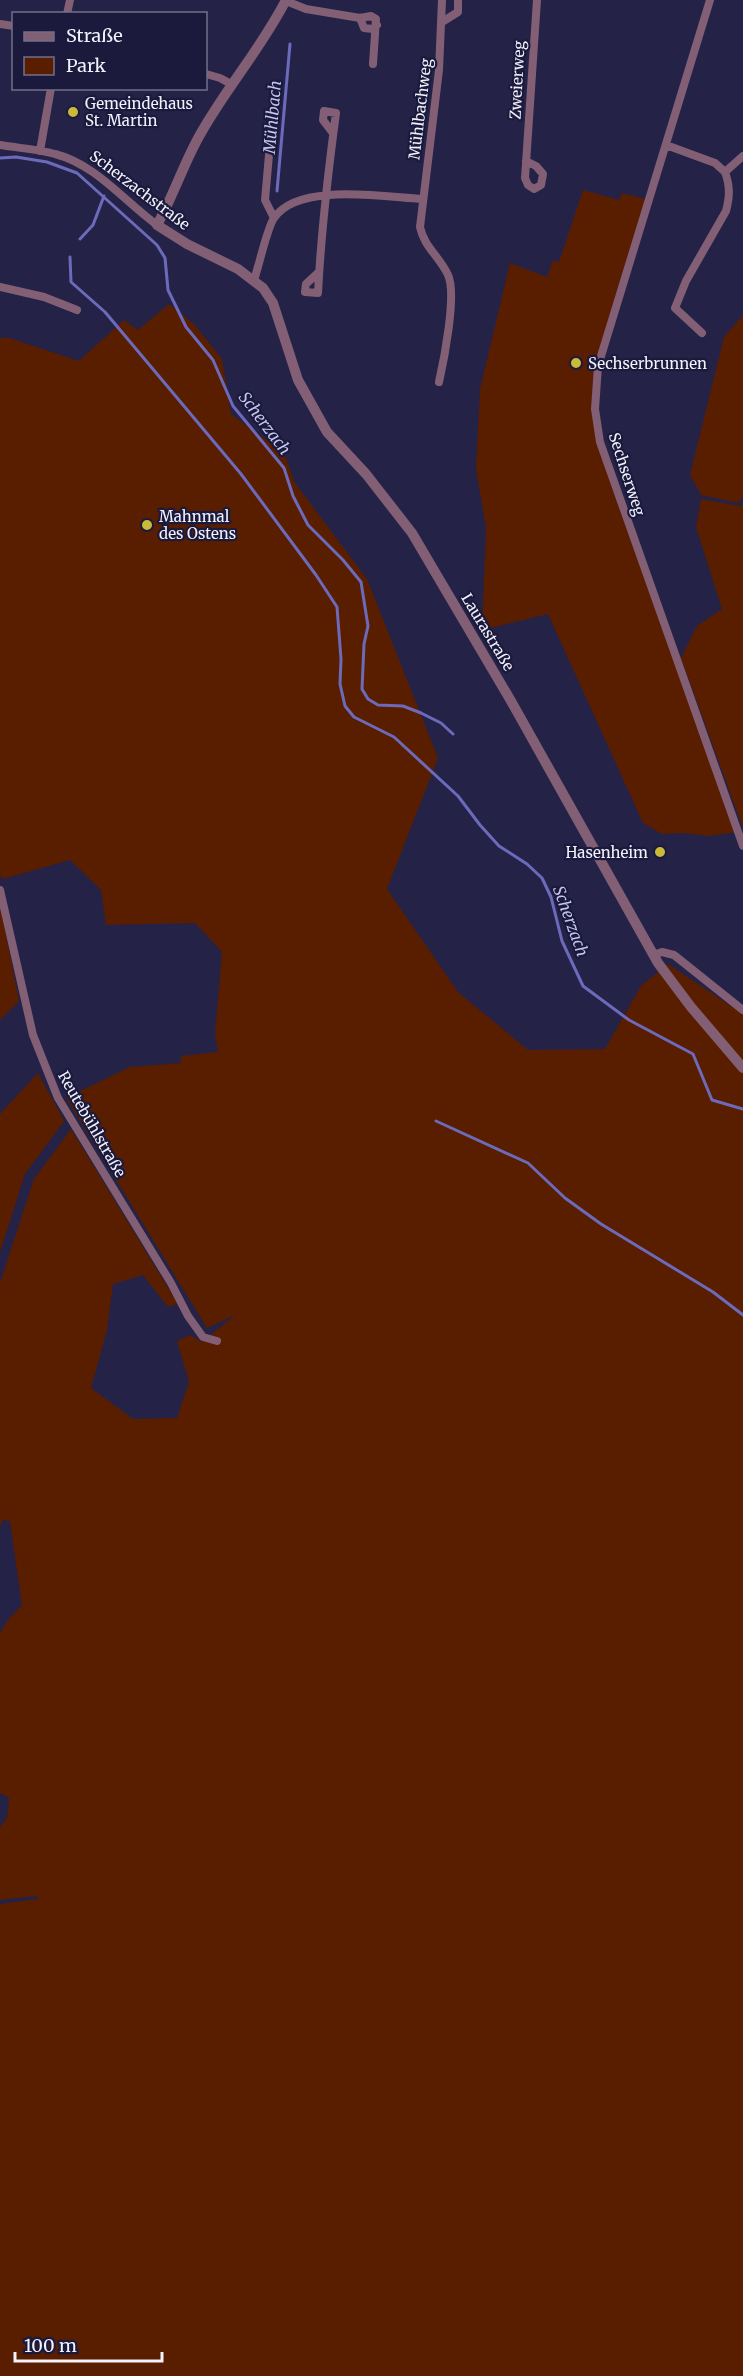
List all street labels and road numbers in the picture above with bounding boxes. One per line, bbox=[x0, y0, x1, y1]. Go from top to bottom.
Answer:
street label: Zweierweg bbox=[505, 40, 529, 120]
street label: Mühlbachweg bbox=[404, 57, 436, 161]
street label: Scherzachstraße bbox=[86, 146, 194, 234]
street label: Sechserweg bbox=[605, 430, 649, 518]
street label: Laurastraße bbox=[457, 590, 519, 674]
street label: Reutebühlstraße bbox=[54, 1068, 130, 1181]

